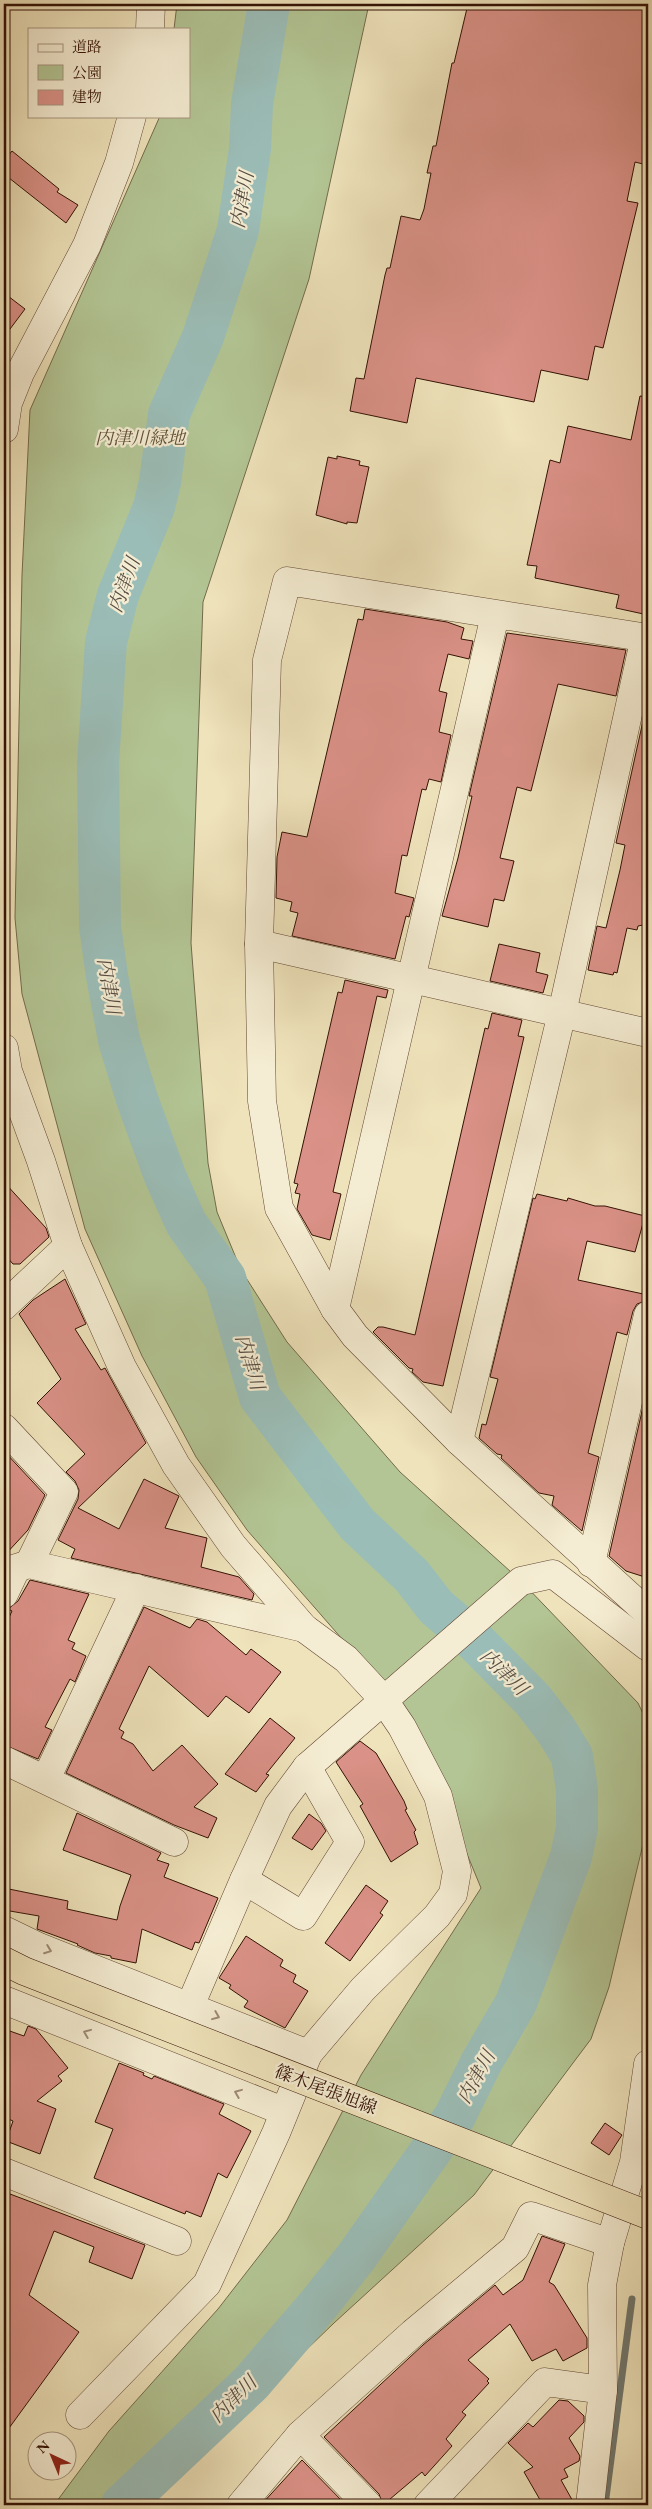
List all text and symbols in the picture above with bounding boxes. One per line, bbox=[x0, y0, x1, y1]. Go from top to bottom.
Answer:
legend bbox=[28, 28, 190, 118]
text: 道路 bbox=[72, 37, 102, 56]
text: 公園 bbox=[72, 63, 102, 82]
text: 建物 bbox=[72, 87, 102, 106]
water label: 内津川 bbox=[225, 168, 260, 230]
park label: 内津川緑地 bbox=[95, 426, 187, 449]
water label: 内津川 bbox=[103, 552, 146, 616]
water label: 内津川 bbox=[92, 956, 127, 1018]
water label: 内津川 bbox=[230, 1331, 271, 1395]
water label: 内津川 bbox=[475, 1643, 535, 1702]
one-way arrow bbox=[43, 1944, 52, 1955]
one-way arrow bbox=[211, 2011, 219, 2021]
one-way arrow bbox=[83, 2029, 92, 2039]
water label: 内津川 bbox=[451, 2044, 502, 2108]
street label: 篠木尾張旭線 bbox=[271, 2059, 381, 2119]
one-way arrow bbox=[234, 2089, 243, 2100]
water label: 内津川 bbox=[204, 2369, 263, 2428]
north arrow bbox=[28, 2432, 78, 2482]
text: N bbox=[33, 2436, 54, 2457]

